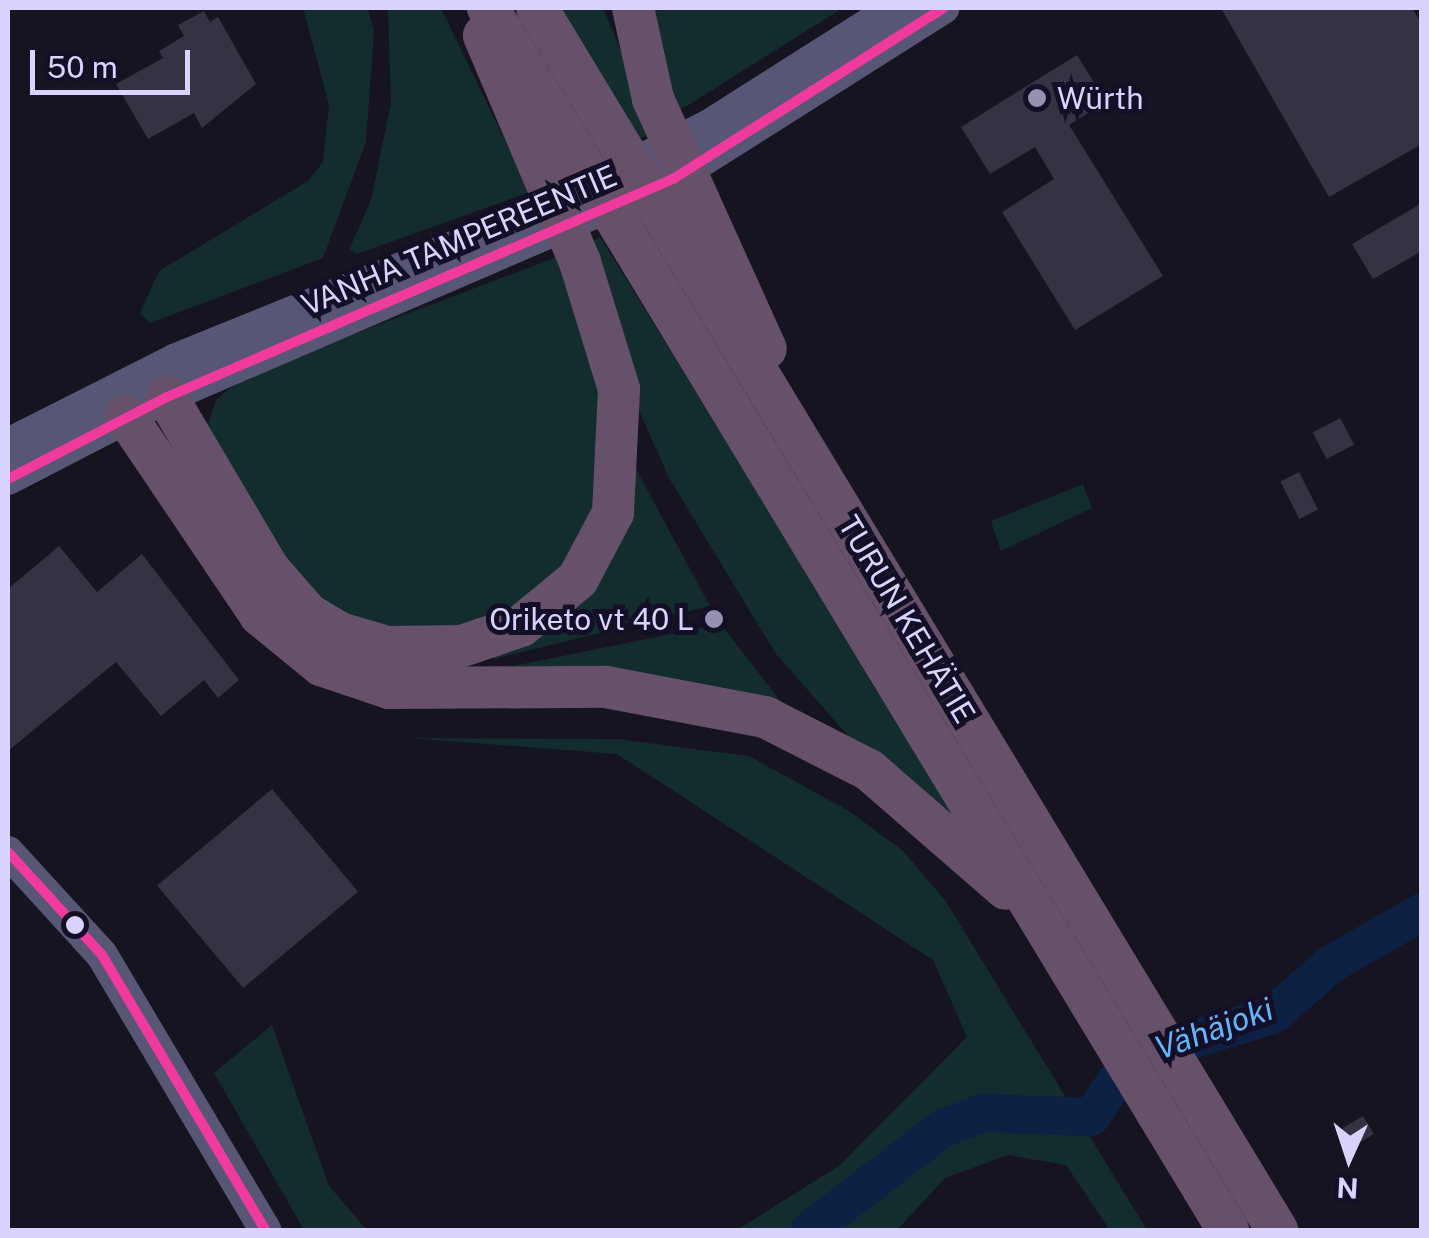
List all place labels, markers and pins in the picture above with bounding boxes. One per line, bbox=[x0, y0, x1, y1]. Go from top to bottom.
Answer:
place label: Würth bbox=[1057, 80, 1143, 116]
marker: Würth bbox=[1026, 87, 1048, 109]
place label: Oriketo vt 40 L bbox=[489, 601, 694, 637]
marker: Oriketo vt 40 L bbox=[703, 608, 725, 630]
unlabelled marker bbox=[65, 915, 85, 935]

